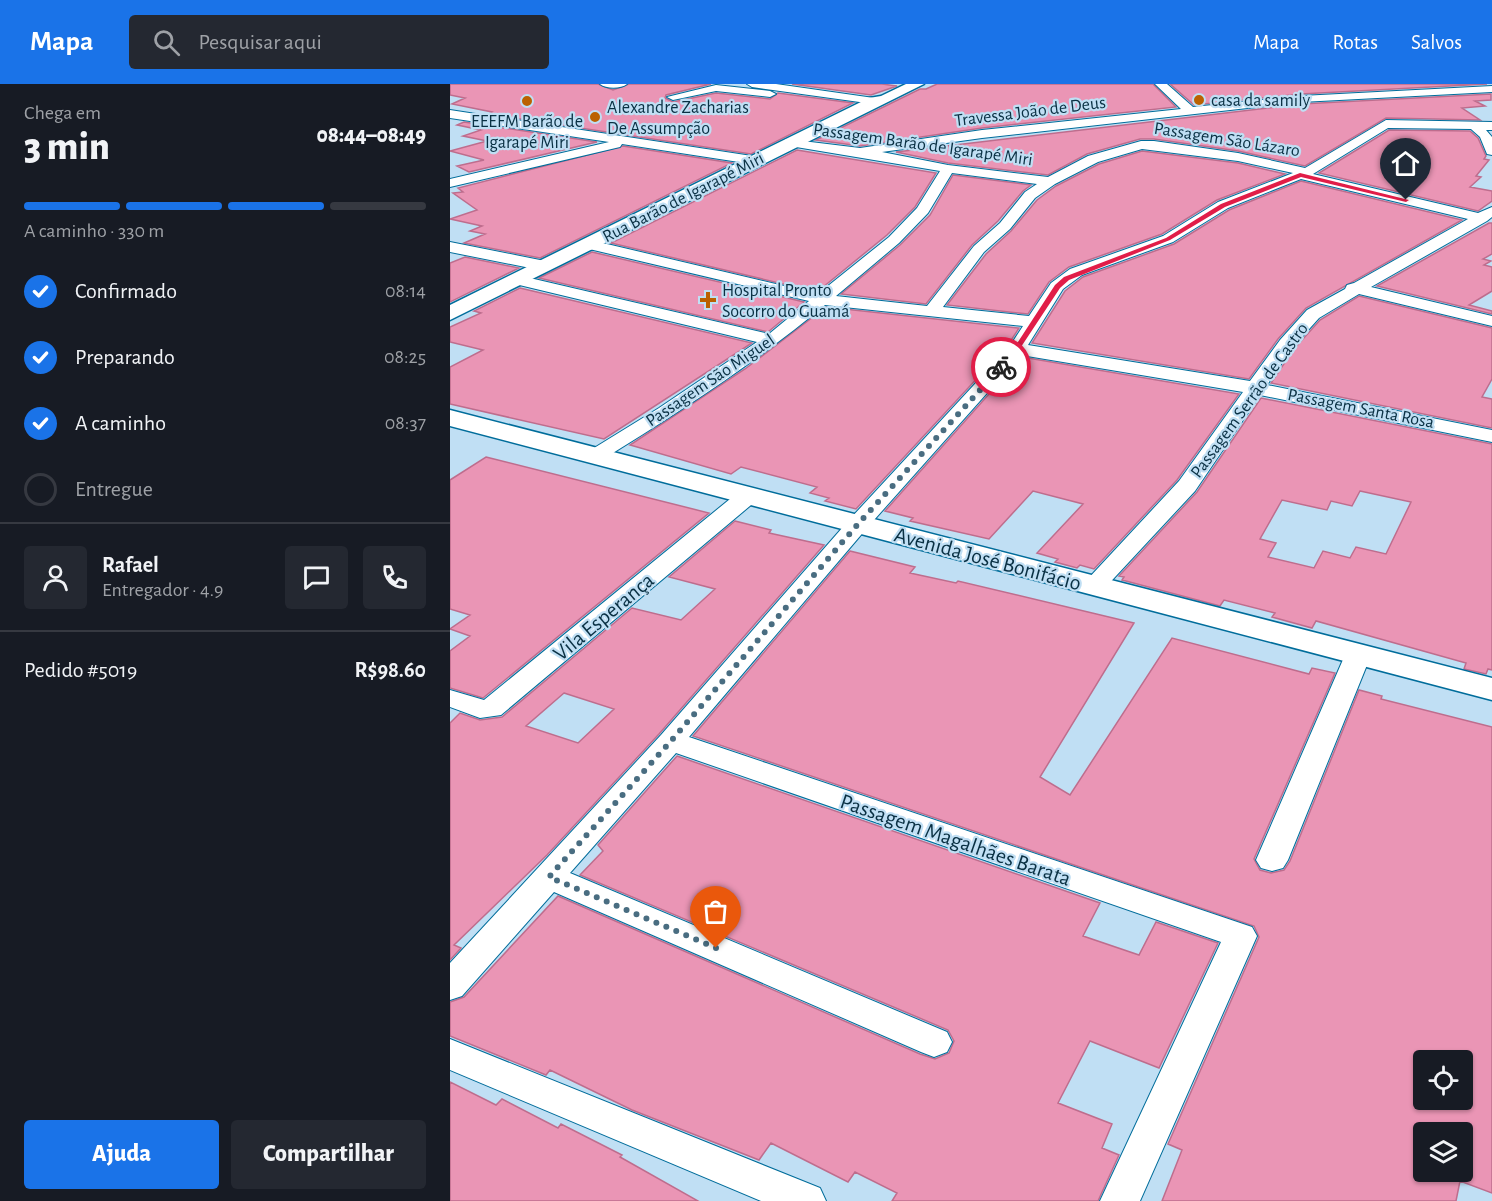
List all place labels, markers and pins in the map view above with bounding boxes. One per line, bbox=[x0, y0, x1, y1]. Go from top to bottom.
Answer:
place label: casa da samily bbox=[1211, 92, 1311, 110]
marker: casa da samily bbox=[1192, 93, 1206, 107]
marker: EEEFM Barão de Igarapé Miri bbox=[520, 94, 534, 108]
place label: Alexandre Zacharias De Assumpção bbox=[607, 99, 749, 138]
marker: Alexandre Zacharias De Assumpção bbox=[588, 110, 602, 124]
place label: EEEFM Barão de Igarapé Miri bbox=[471, 113, 583, 152]
pin bbox=[1380, 138, 1431, 200]
place label: Hospital Pronto Socorro do Guamá bbox=[722, 282, 850, 321]
marker: Hospital Pronto Socorro do Guamá bbox=[699, 291, 717, 309]
pin bbox=[690, 886, 741, 948]

